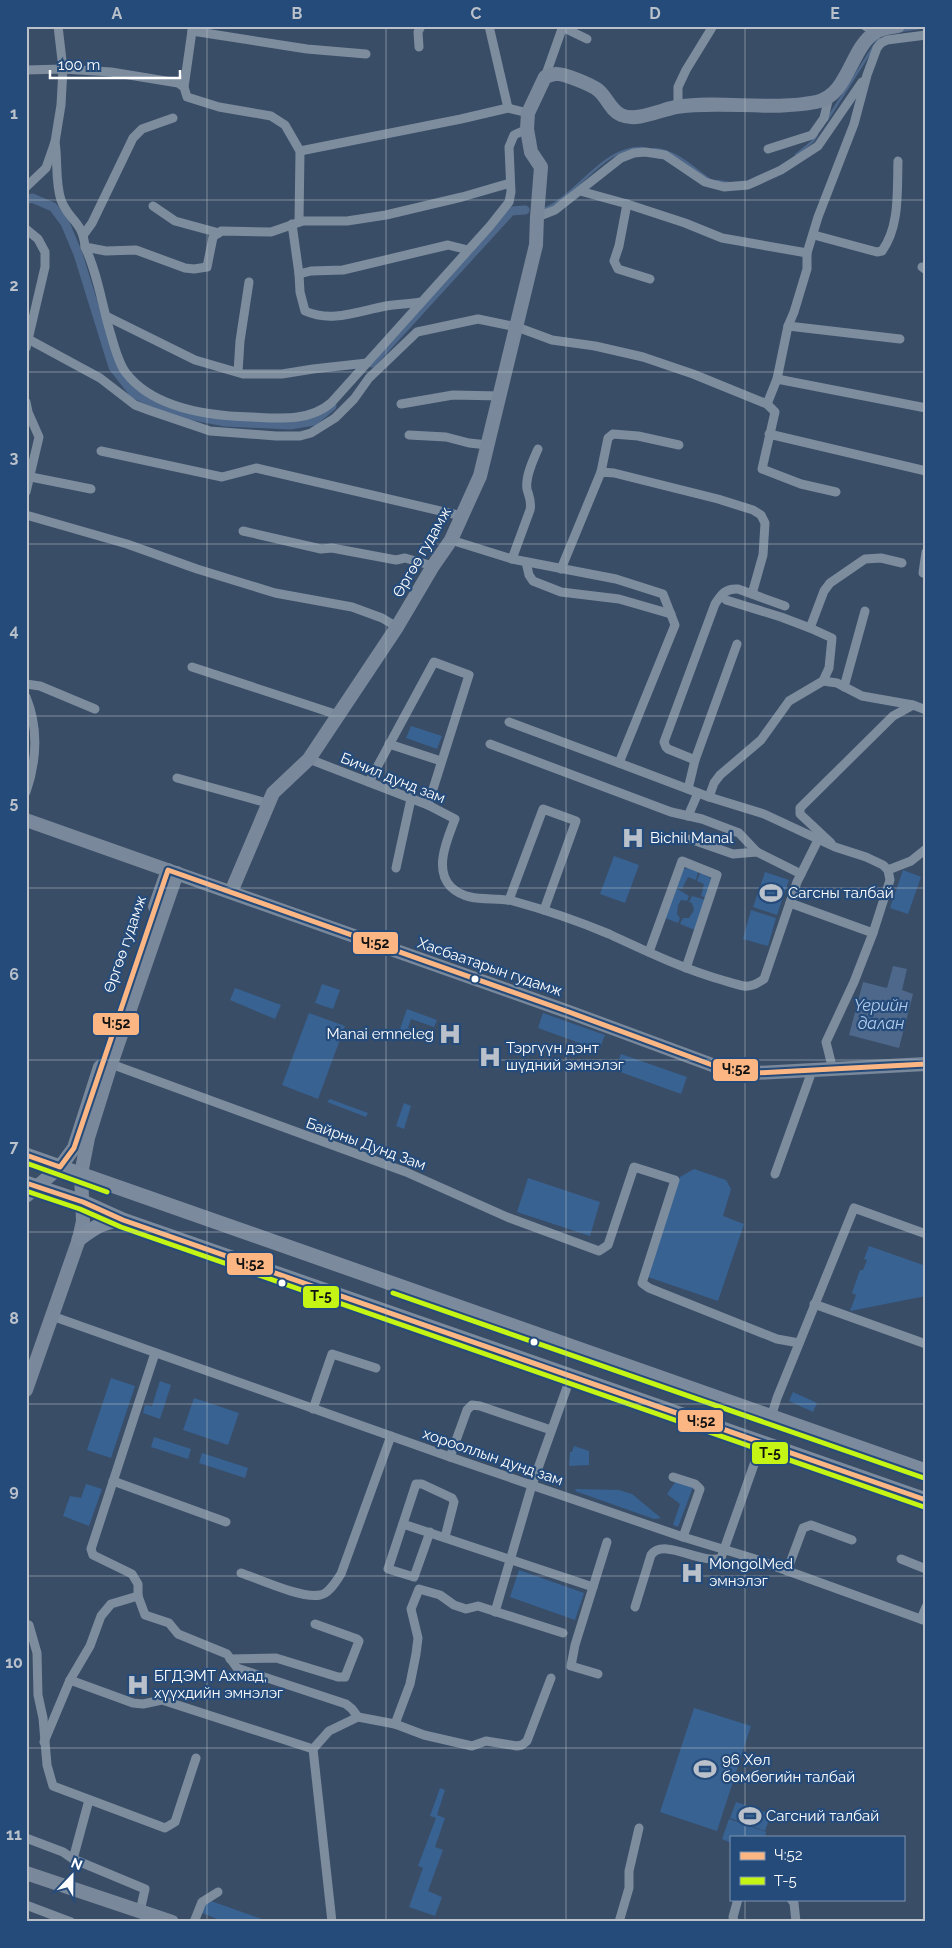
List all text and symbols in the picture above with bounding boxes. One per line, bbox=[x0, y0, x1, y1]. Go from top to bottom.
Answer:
text: A bbox=[112, 4, 123, 23]
text: B bbox=[292, 4, 303, 23]
text: C bbox=[471, 4, 482, 23]
text: D bbox=[649, 4, 661, 23]
text: E bbox=[830, 4, 840, 23]
scale bar bbox=[50, 48, 180, 80]
text: 100 m bbox=[58, 56, 100, 74]
text: 1 bbox=[10, 104, 18, 123]
text: 2 bbox=[9, 276, 19, 295]
text: 3 bbox=[10, 448, 19, 467]
street label: Өргөө гудамж bbox=[389, 503, 455, 601]
text: 4 bbox=[9, 621, 19, 640]
street label: Бичил дунд зам bbox=[338, 749, 448, 807]
text: 5 bbox=[10, 793, 19, 812]
hospital icon: Bichil Manal bbox=[620, 825, 646, 851]
place label: Bichil Manal bbox=[650, 829, 734, 847]
sports icon: Сагсны талбай bbox=[758, 880, 784, 906]
place label: Сагсны талбай bbox=[788, 884, 894, 902]
street label: Өргөө гудамж bbox=[100, 893, 150, 995]
line badge: Ч:52 bbox=[352, 931, 399, 955]
street label: Хасбаатарын гудамж bbox=[415, 934, 565, 1000]
text: Ч:52 bbox=[361, 935, 389, 951]
text: 6 bbox=[9, 965, 19, 984]
unlabelled marker bbox=[470, 974, 480, 984]
water label: Үерийн далан bbox=[854, 996, 908, 1033]
line badge: Ч:52 bbox=[92, 1012, 140, 1036]
text: Ч:52 bbox=[102, 1015, 130, 1031]
hospital icon: Manai emneleg bbox=[437, 1021, 463, 1047]
place label: Manai emneleg bbox=[326, 1025, 434, 1043]
place label: Тэргүүн дэнт шүдний эмнэлэг bbox=[506, 1039, 624, 1074]
hospital icon: Тэргүүн дэнт шүдний эмнэлэг bbox=[477, 1044, 503, 1070]
line badge: Ч:52 bbox=[712, 1058, 759, 1082]
text: Ч:52 bbox=[722, 1061, 750, 1077]
street label: Байрны Дунд Зам bbox=[304, 1114, 428, 1174]
text: 7 bbox=[10, 1137, 19, 1156]
line badge: Ч:52 bbox=[226, 1252, 274, 1276]
text: Ч:52 bbox=[236, 1256, 264, 1272]
unlabelled marker bbox=[277, 1278, 287, 1288]
line badge: Т-5 bbox=[302, 1285, 340, 1309]
text: Т-5 bbox=[310, 1288, 332, 1304]
text: 8 bbox=[9, 1309, 19, 1328]
unlabelled marker bbox=[529, 1337, 539, 1347]
line badge: Ч:52 bbox=[677, 1409, 724, 1433]
text: Ч:52 bbox=[687, 1413, 715, 1429]
street label: хорооллын дунд зам bbox=[421, 1425, 565, 1489]
line badge: Т-5 bbox=[751, 1441, 789, 1465]
text: Т-5 bbox=[759, 1445, 781, 1461]
text: 9 bbox=[9, 1481, 19, 1500]
place label: MongolMed эмнэлэг bbox=[709, 1555, 793, 1590]
hospital icon: MongolMed эмнэлэг bbox=[679, 1560, 705, 1586]
text: 10 bbox=[5, 1653, 23, 1672]
place label: БГДЭМТ Ахмад, хүүхдийн эмнэлэг bbox=[154, 1667, 283, 1702]
hospital icon: БГДЭМТ Ахмад, хүүхдийн эмнэлэг bbox=[125, 1672, 151, 1698]
place label: 96 Хөл бөмбөгийн талбай bbox=[722, 1751, 855, 1786]
sports icon: 96 Хөл бөмбөгийн талбай bbox=[692, 1756, 718, 1782]
sports icon: Сагсний талбай bbox=[737, 1803, 763, 1829]
place label: Сагсний талбай bbox=[766, 1807, 879, 1825]
text: 11 bbox=[6, 1825, 22, 1844]
legend bbox=[730, 1836, 904, 1900]
text: Ч:52 bbox=[774, 1846, 803, 1864]
north arrow bbox=[48, 1850, 98, 1900]
text: N bbox=[69, 1855, 85, 1873]
text: Т-5 bbox=[774, 1872, 797, 1890]

